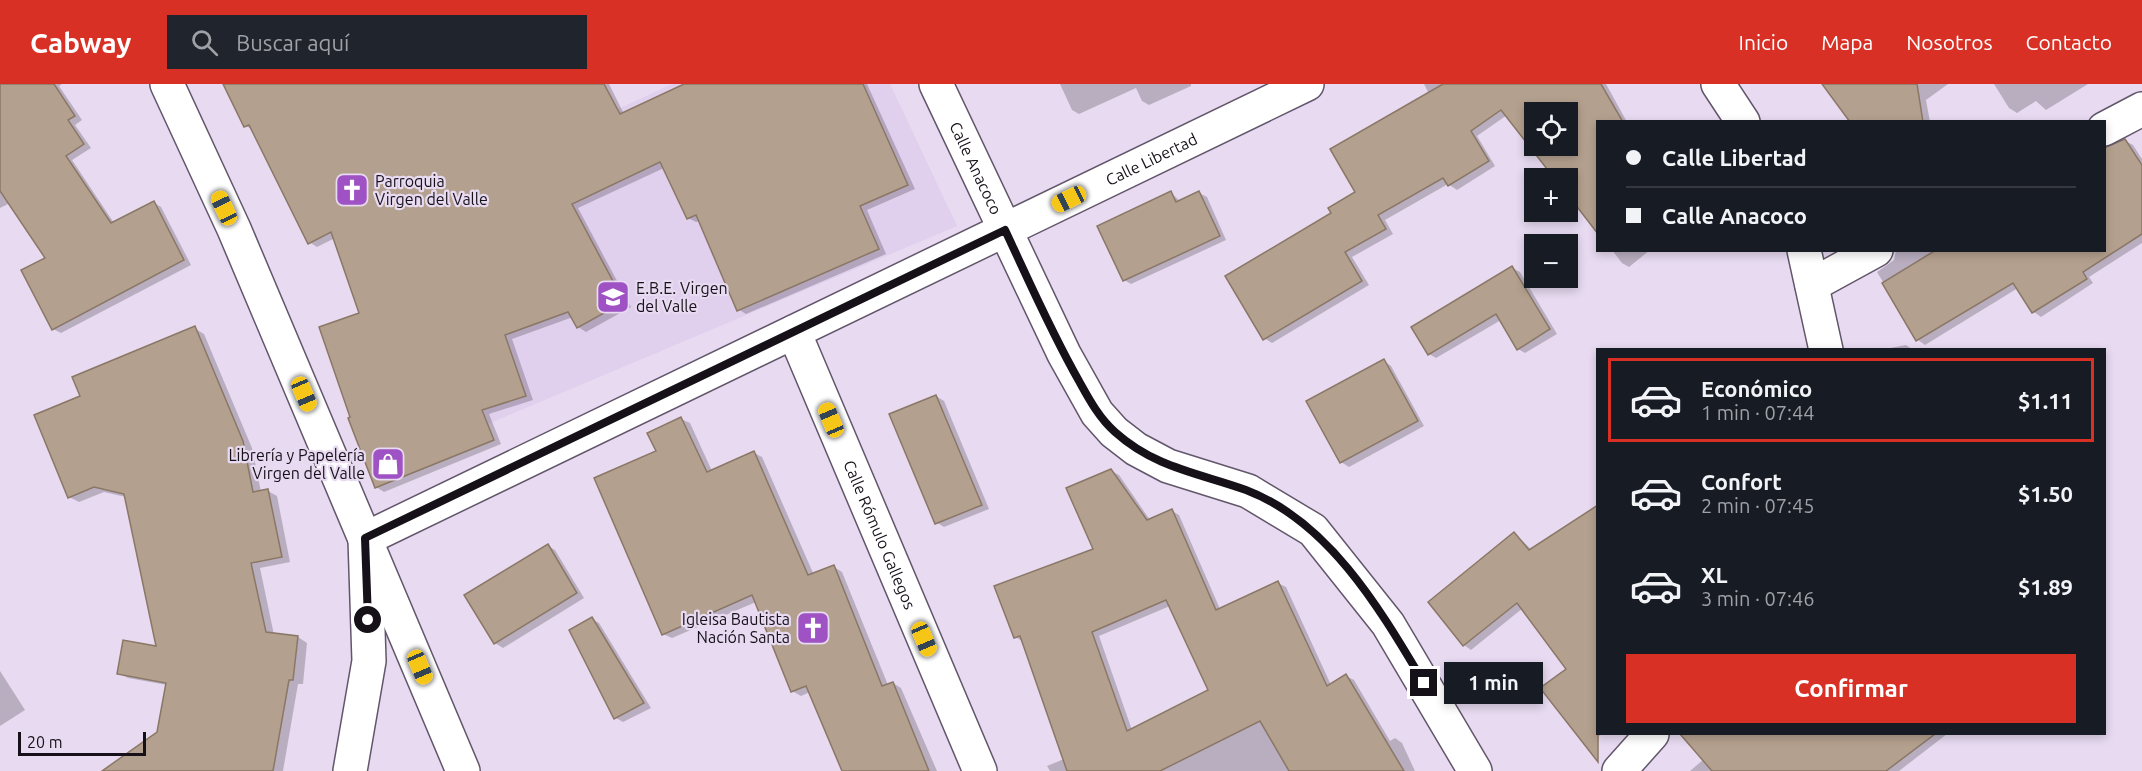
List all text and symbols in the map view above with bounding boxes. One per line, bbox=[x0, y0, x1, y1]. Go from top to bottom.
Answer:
search box bbox=[167, 15, 587, 69]
icon: search bbox=[188, 26, 221, 59]
text: Cabway bbox=[30, 27, 131, 58]
text: Buscar aquí bbox=[236, 30, 349, 55]
text: Inicio bbox=[1739, 30, 1788, 54]
text: Mapa bbox=[1821, 30, 1873, 54]
text: Nosotros bbox=[1906, 30, 1993, 54]
text: Contacto bbox=[2026, 30, 2112, 54]
map controls bbox=[1524, 102, 1578, 288]
button: locate bbox=[1524, 102, 1578, 156]
street label: Calle Anacoco bbox=[946, 119, 1005, 217]
street label: Calle Libertad bbox=[1103, 129, 1200, 189]
text: Calle Libertad bbox=[1662, 145, 1807, 170]
button: + bbox=[1524, 168, 1578, 222]
church icon: Parroquia Virgen del Valle bbox=[334, 172, 370, 208]
place label: Parroquia Virgen del Valle bbox=[375, 172, 488, 208]
car bbox=[1049, 183, 1089, 215]
car bbox=[208, 188, 240, 228]
text: Calle Anacoco bbox=[1662, 203, 1807, 228]
button: − bbox=[1524, 234, 1578, 288]
school or university icon: E.B.E. Virgen del Valle bbox=[595, 279, 631, 315]
place label: E.B.E. Virgen del Valle bbox=[636, 279, 728, 315]
icon: car bbox=[1629, 373, 1683, 427]
car bbox=[289, 374, 319, 414]
text: Económico bbox=[1701, 376, 1812, 401]
text: $1.11 bbox=[2018, 388, 2073, 413]
car bbox=[816, 400, 846, 440]
text: 1 min · 07:44 bbox=[1701, 401, 1815, 424]
place label: Librería y Papelería Virgen del Valle bbox=[228, 446, 365, 482]
shop icon: Librería y Papelería Virgen del Valle bbox=[370, 446, 406, 482]
street label: Calle Rómulo Gallegos bbox=[840, 457, 919, 612]
icon: car bbox=[1629, 466, 1683, 520]
text: Confort bbox=[1701, 469, 1782, 494]
text: $1.50 bbox=[2018, 481, 2073, 506]
text: 2 min · 07:45 bbox=[1701, 494, 1815, 517]
icon: car bbox=[1629, 559, 1683, 613]
text: XL bbox=[1701, 562, 1728, 587]
text: $1.89 bbox=[2018, 574, 2073, 599]
text: 3 min · 07:46 bbox=[1701, 587, 1815, 610]
route start bbox=[354, 606, 381, 633]
place label: Igleisa Bautista Nación Santa bbox=[682, 610, 790, 646]
church icon: Igleisa Bautista Nación Santa bbox=[795, 610, 831, 646]
car bbox=[909, 619, 939, 659]
car bbox=[405, 647, 435, 687]
button: Confirmar bbox=[1626, 654, 2076, 723]
callout: 1 min bbox=[1445, 662, 1544, 704]
route end bbox=[1410, 669, 1437, 696]
text: 1 min bbox=[1468, 671, 1519, 694]
scale bar bbox=[18, 729, 146, 756]
text: 20 m bbox=[27, 733, 63, 751]

